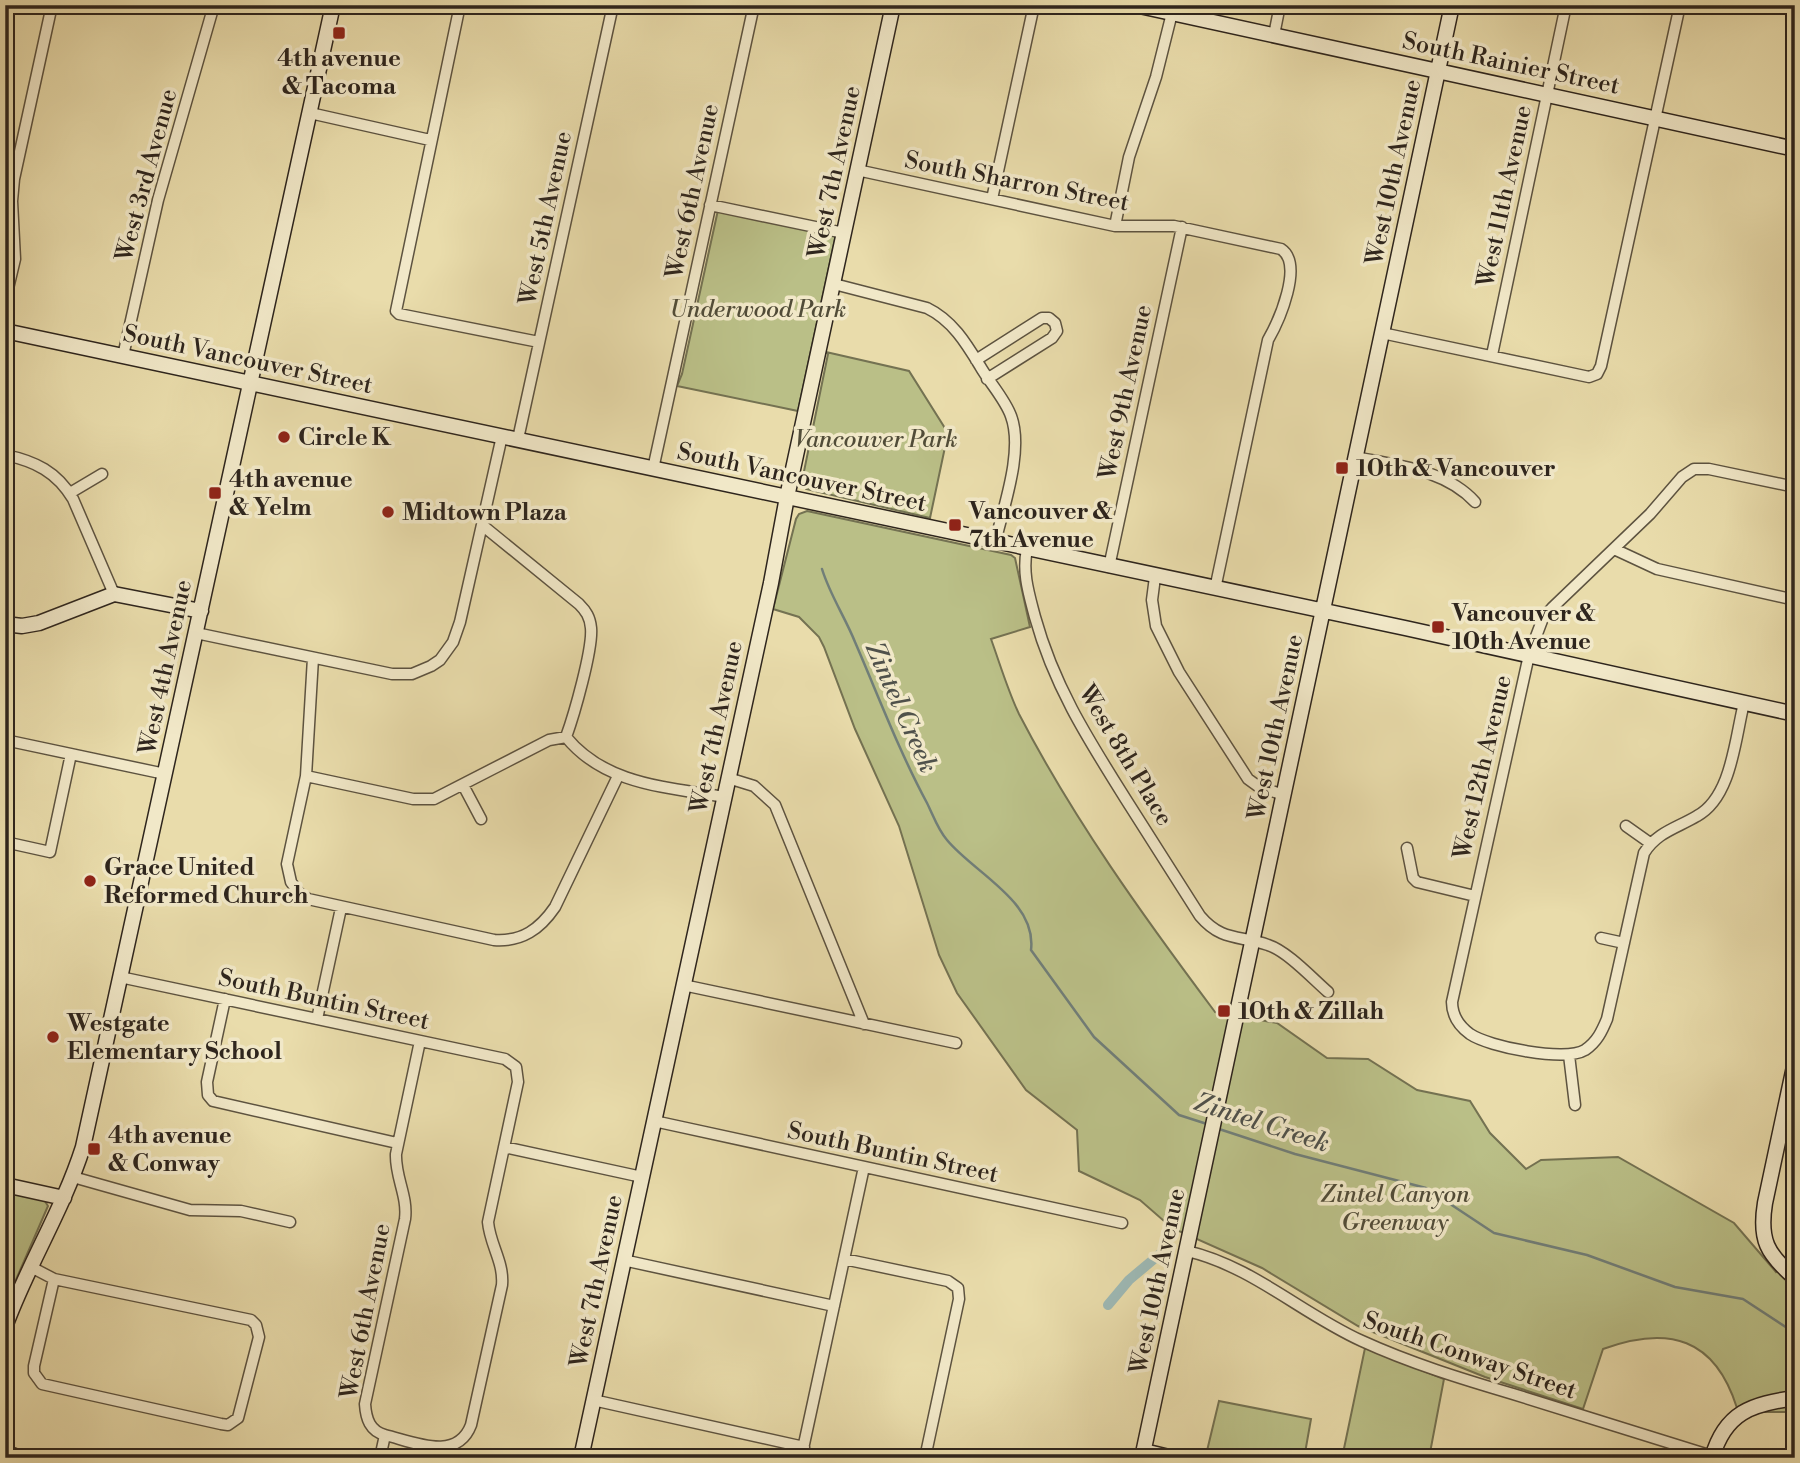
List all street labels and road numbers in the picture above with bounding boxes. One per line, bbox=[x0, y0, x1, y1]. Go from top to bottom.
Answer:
street label: South Rainier Street bbox=[1400, 26, 1623, 102]
street label: West 10th Avenue bbox=[1359, 77, 1428, 269]
street label: West 7th Avenue bbox=[802, 83, 868, 262]
street label: West 3rd Avenue bbox=[109, 86, 184, 266]
street label: West 6th Avenue bbox=[660, 101, 726, 282]
street label: West 11th Avenue bbox=[1471, 103, 1539, 291]
street label: West 5th Avenue bbox=[513, 129, 579, 309]
street label: South Sharron Street bbox=[902, 145, 1132, 219]
street label: West 9th Avenue bbox=[1093, 302, 1159, 483]
street label: South Vancouver Street bbox=[120, 319, 376, 401]
street label: South Vancouver Street bbox=[674, 437, 930, 519]
street label: West 4th Avenue bbox=[133, 577, 199, 758]
street label: West 10th Avenue bbox=[1241, 632, 1310, 824]
street label: West 7th Avenue bbox=[684, 638, 750, 817]
street label: West 12th Avenue bbox=[1447, 672, 1519, 863]
street label: West 8th Place bbox=[1071, 679, 1179, 831]
street label: South Buntin Street bbox=[216, 963, 432, 1037]
street label: South Buntin Street bbox=[785, 1116, 1001, 1190]
street label: West 10th Avenue bbox=[1123, 1186, 1192, 1378]
street label: West 7th Avenue bbox=[564, 1192, 630, 1371]
street label: West 6th Avenue bbox=[334, 1221, 398, 1402]
street label: South Conway Street bbox=[1359, 1305, 1581, 1407]

